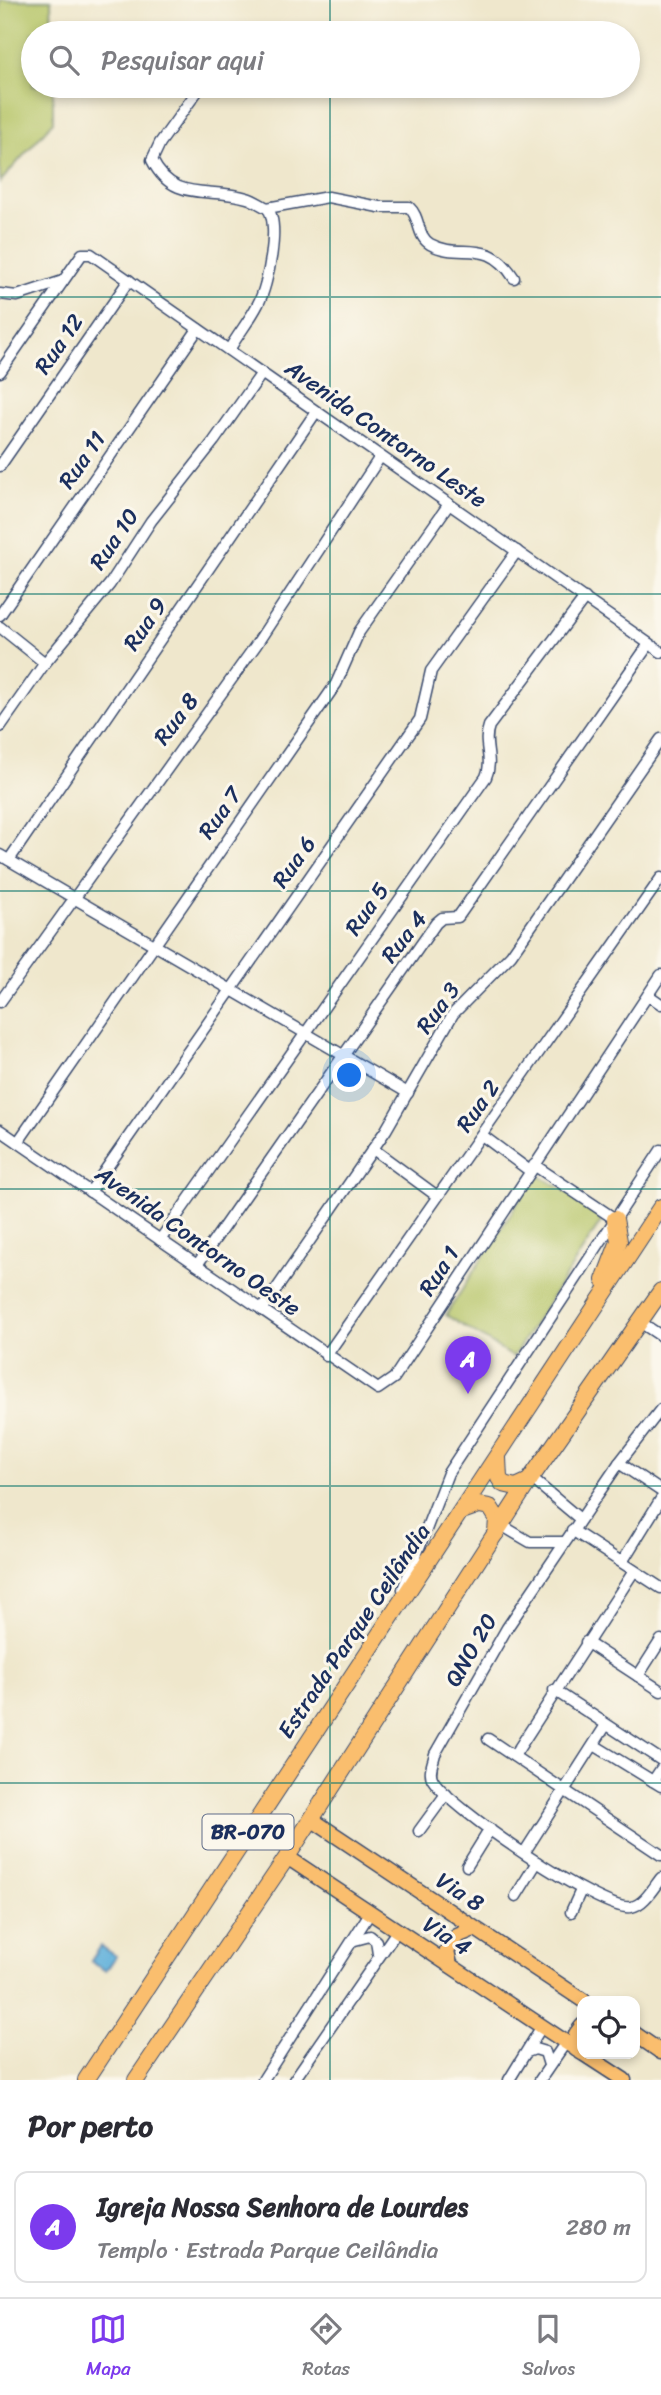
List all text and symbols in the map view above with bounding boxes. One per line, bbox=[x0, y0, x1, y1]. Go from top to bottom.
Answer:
search box bbox=[21, 21, 640, 98]
text: Pesquisar aqui bbox=[101, 37, 264, 83]
icon: search bbox=[45, 41, 83, 79]
street label: Rua 12 bbox=[23, 305, 95, 383]
street label: Avenida Contorno Leste bbox=[275, 348, 496, 520]
street label: Rua 11 bbox=[47, 422, 117, 498]
street label: Rua 10 bbox=[78, 499, 150, 579]
street label: Rua 9 bbox=[112, 589, 178, 659]
street label: Rua 8 bbox=[142, 684, 210, 754]
street label: Rua 7 bbox=[187, 776, 254, 848]
street label: Rua 6 bbox=[261, 827, 327, 897]
street label: Rua 5 bbox=[334, 874, 400, 944]
street label: Rua 4 bbox=[370, 901, 438, 973]
street label: Rua 3 bbox=[405, 973, 471, 1043]
your location bbox=[332, 1058, 366, 1092]
street label: Rua 2 bbox=[445, 1071, 511, 1141]
street label: Avenida Contorno Oeste bbox=[86, 1154, 310, 1328]
street label: Rua 1 bbox=[407, 1237, 471, 1305]
pin: A bbox=[445, 1336, 491, 1394]
street label: Estrada Parque Ceilândia bbox=[266, 1514, 442, 1747]
street label: QNO 20 bbox=[433, 1605, 509, 1695]
road number: BR-070 bbox=[202, 1814, 294, 1850]
street label: Via 8 bbox=[427, 1861, 493, 1923]
street label: Via 4 bbox=[414, 1905, 480, 1967]
map controls bbox=[577, 1996, 640, 2059]
button: locate bbox=[577, 1996, 640, 2059]
text: Por perto bbox=[28, 2099, 153, 2153]
text: Igreja Nossa Senhora de Lourdes bbox=[97, 2184, 468, 2230]
text: A bbox=[45, 2207, 61, 2248]
text: 280 m bbox=[566, 2207, 631, 2248]
text: Templo · Estrada Parque Ceilândia bbox=[97, 2230, 438, 2271]
tab: Mapa bbox=[86, 2310, 131, 2385]
tab: Rotas bbox=[302, 2310, 350, 2385]
tab: Salvos bbox=[522, 2310, 575, 2385]

